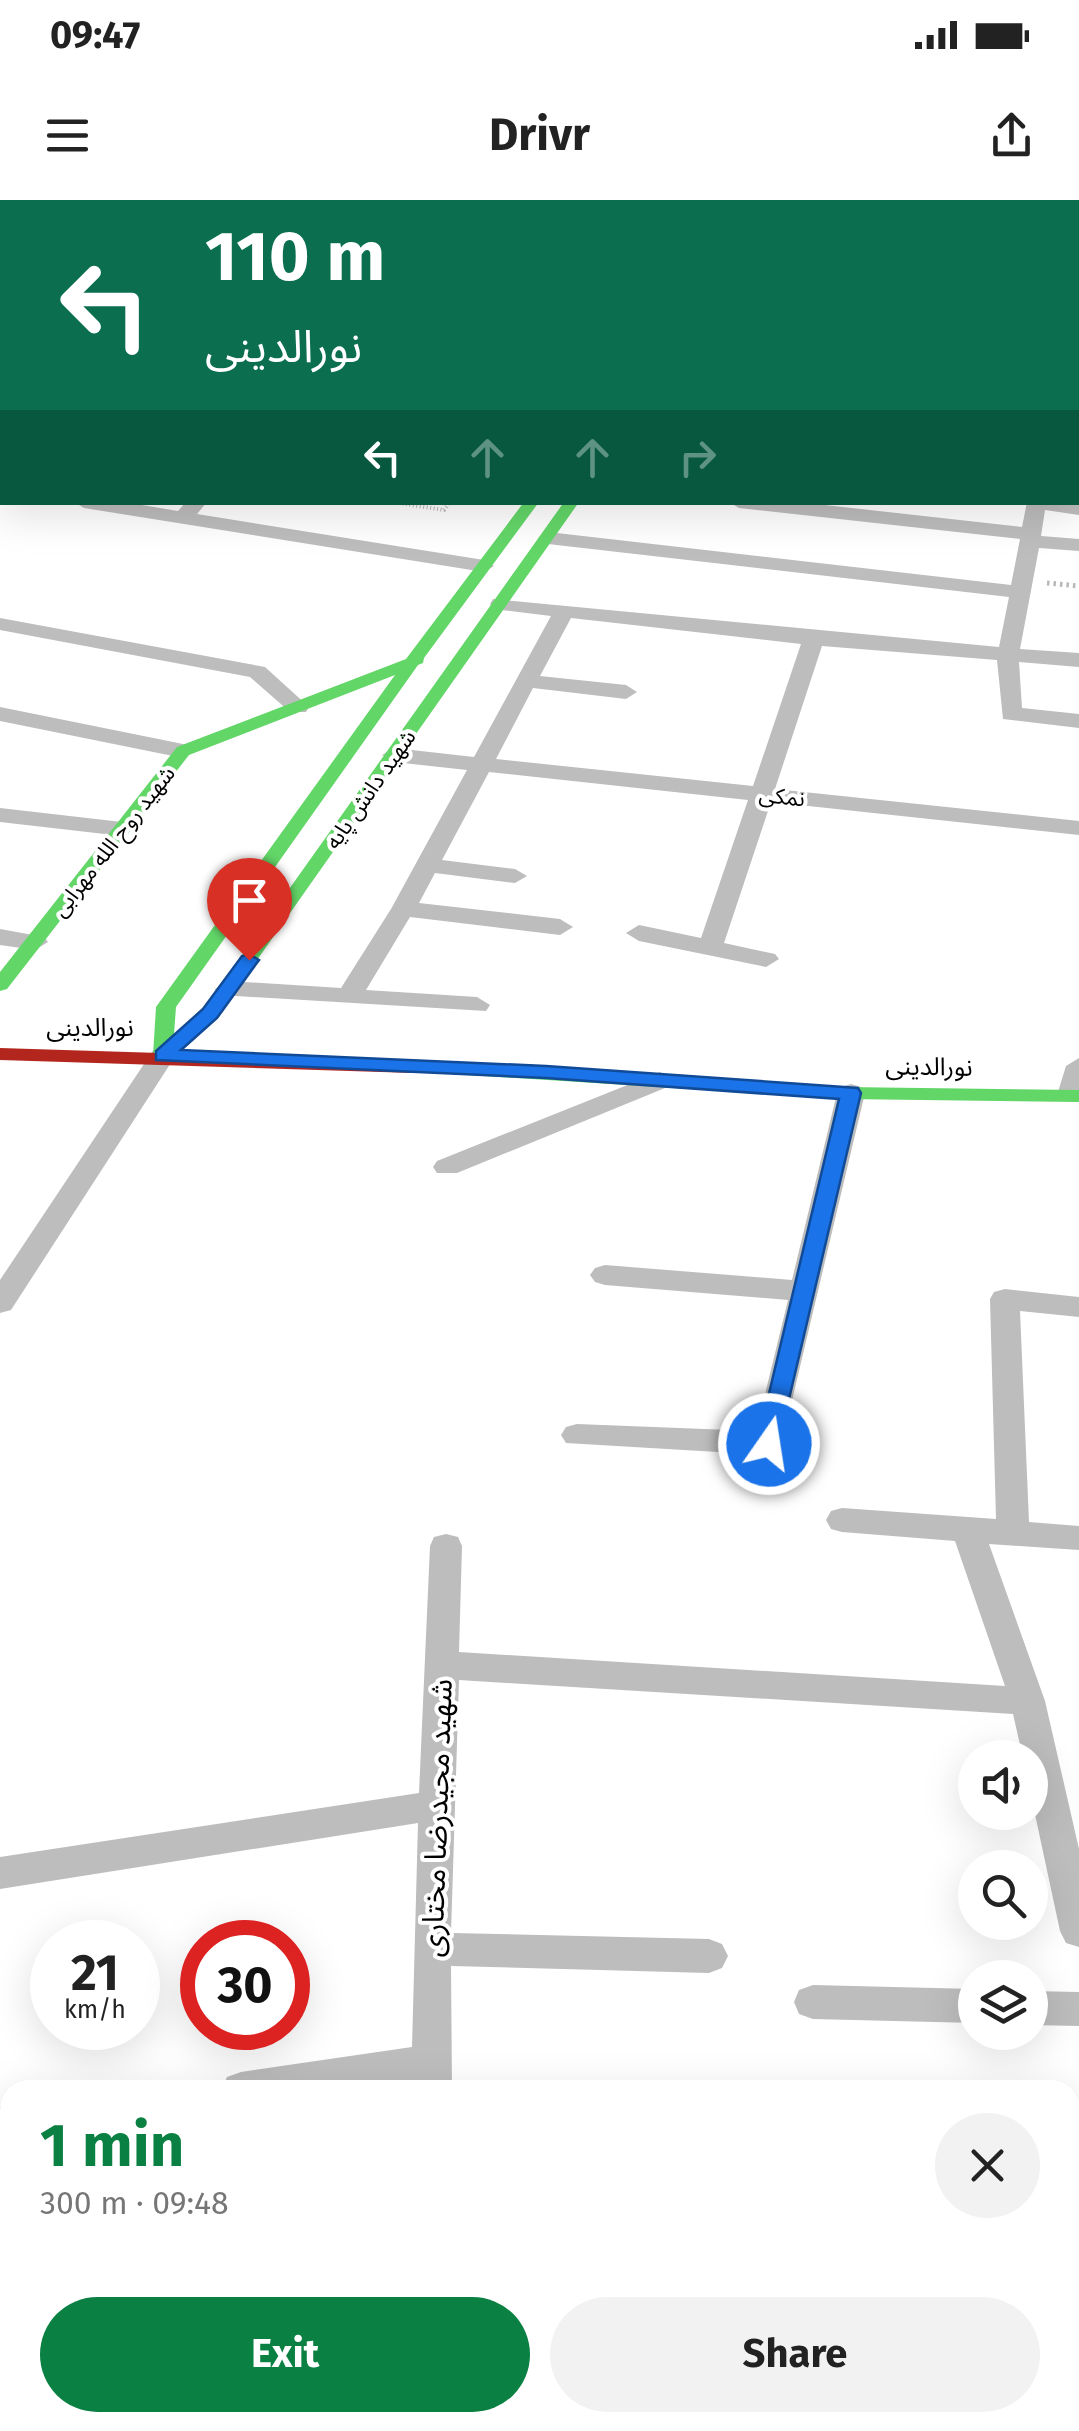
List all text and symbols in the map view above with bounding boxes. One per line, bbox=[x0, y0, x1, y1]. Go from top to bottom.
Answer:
text: 09:47 bbox=[50, 12, 140, 58]
icon: menu bbox=[40, 108, 95, 163]
text: Drivr bbox=[489, 108, 590, 162]
icon: share bbox=[984, 108, 1039, 163]
text: 110 m bbox=[205, 215, 385, 299]
icon: left bbox=[40, 240, 170, 370]
text: نورالدینی bbox=[205, 320, 362, 374]
icon: left bbox=[355, 430, 410, 485]
icon: ahead bbox=[460, 430, 515, 485]
icon: ahead bbox=[565, 430, 620, 485]
icon: right bbox=[670, 430, 725, 485]
street label: شهید دانش پایه bbox=[319, 724, 423, 855]
street label: شهید روح الله مهرابی bbox=[46, 760, 183, 924]
street label: نمکی bbox=[758, 781, 806, 812]
pin bbox=[207, 858, 292, 961]
icon: arrive bbox=[222, 873, 277, 928]
street label: نورالدینی bbox=[46, 1013, 134, 1043]
street label: نورالدینی bbox=[885, 1051, 973, 1083]
position arrow bbox=[717, 1392, 821, 1496]
street label: شهید مجیدرضا مختاری bbox=[414, 1678, 460, 1958]
map controls bbox=[958, 1740, 1048, 2050]
button: sound bbox=[958, 1740, 1048, 1830]
button: search bbox=[958, 1850, 1048, 1940]
speed limit sign: 30 bbox=[180, 1920, 310, 2050]
text: 21 bbox=[71, 1943, 119, 2003]
button: layers bbox=[958, 1960, 1048, 2050]
text: km/h bbox=[64, 1995, 126, 2025]
text: 1 min bbox=[40, 2110, 184, 2182]
button: close bbox=[935, 2113, 1040, 2218]
text: 300 m · 09:48 bbox=[40, 2184, 229, 2222]
button: Exit bbox=[40, 2297, 530, 2412]
button: Share bbox=[550, 2297, 1040, 2412]

